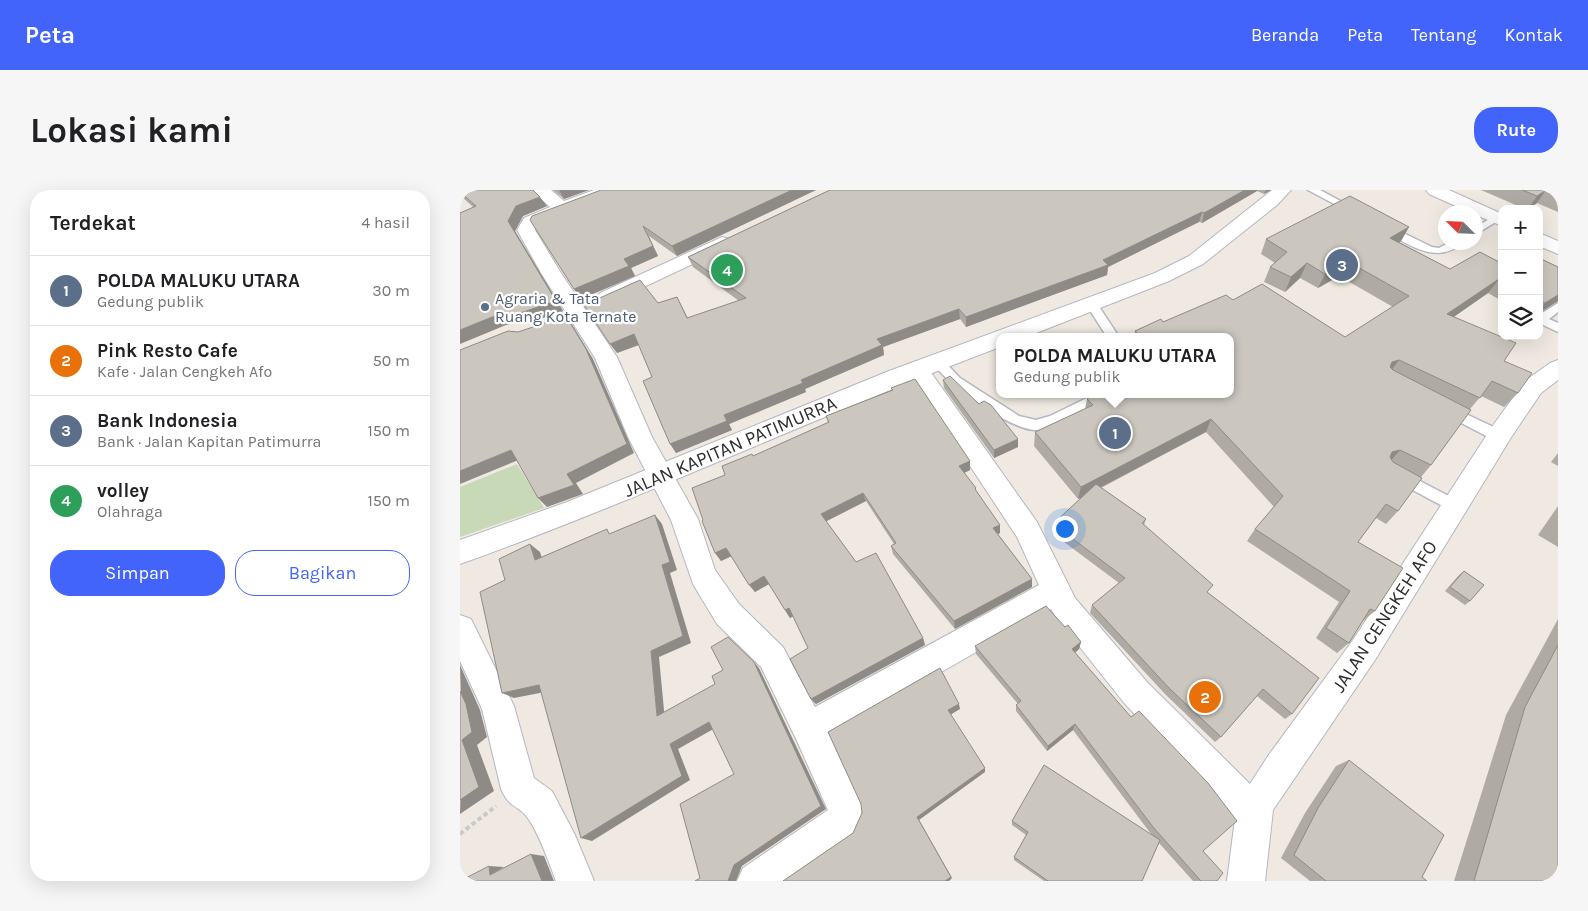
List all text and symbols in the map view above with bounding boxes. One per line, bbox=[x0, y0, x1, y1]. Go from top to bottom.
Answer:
text: Peta bbox=[25, 21, 75, 49]
text: Beranda bbox=[1251, 24, 1319, 46]
text: Peta bbox=[1347, 24, 1383, 46]
text: Tentang bbox=[1411, 24, 1477, 46]
text: Kontak bbox=[1505, 24, 1563, 46]
button: Rute bbox=[1474, 107, 1558, 153]
text: Lokasi kami bbox=[30, 110, 233, 151]
north arrow bbox=[1438, 205, 1483, 250]
map controls bbox=[1498, 205, 1543, 340]
button: + bbox=[1498, 205, 1543, 250]
text: Terdekat bbox=[50, 211, 136, 235]
text: 4 hasil bbox=[361, 213, 410, 232]
pin: 3 bbox=[1326, 246, 1358, 284]
button: − bbox=[1498, 250, 1543, 295]
pin: 4 bbox=[711, 251, 743, 289]
text: POLDA MALUKU UTARA bbox=[97, 270, 300, 292]
text: 1 bbox=[63, 281, 69, 300]
text: 30 m bbox=[372, 281, 410, 300]
place label: Agraria & Tata Ruang Kota Ternate bbox=[495, 289, 636, 326]
text: Gedung publik bbox=[97, 292, 204, 311]
button: layers bbox=[1498, 295, 1543, 340]
marker: Agraria & Tata Ruang Kota Ternate bbox=[479, 301, 491, 313]
popup bbox=[996, 333, 1234, 398]
text: Pink Resto Cafe bbox=[97, 340, 238, 362]
text: POLDA MALUKU UTARA bbox=[1014, 345, 1216, 367]
text: 2 bbox=[61, 351, 71, 370]
text: 50 m bbox=[373, 351, 410, 370]
text: Kafe · Jalan Cengkeh Afo bbox=[97, 362, 272, 381]
text: Gedung publik bbox=[1014, 367, 1121, 386]
street label: JALAN KAPITAN PATIMURRA bbox=[621, 392, 840, 502]
text: Bank Indonesia bbox=[97, 410, 238, 432]
pin: 1 bbox=[1099, 414, 1131, 452]
text: 3 bbox=[61, 421, 71, 440]
text: 150 m bbox=[367, 421, 410, 440]
text: Bank · Jalan Kapitan Patimurra bbox=[97, 432, 321, 451]
text: volley bbox=[97, 480, 149, 502]
text: 4 bbox=[61, 491, 71, 510]
text: 150 m bbox=[367, 491, 410, 510]
text: Olahraga bbox=[97, 502, 163, 521]
your location bbox=[1052, 516, 1078, 542]
street label: JALAN CENGKEH AFO bbox=[1328, 537, 1442, 696]
button: Simpan bbox=[50, 550, 225, 596]
button: Bagikan bbox=[235, 550, 410, 596]
pin: 2 bbox=[1189, 678, 1221, 716]

